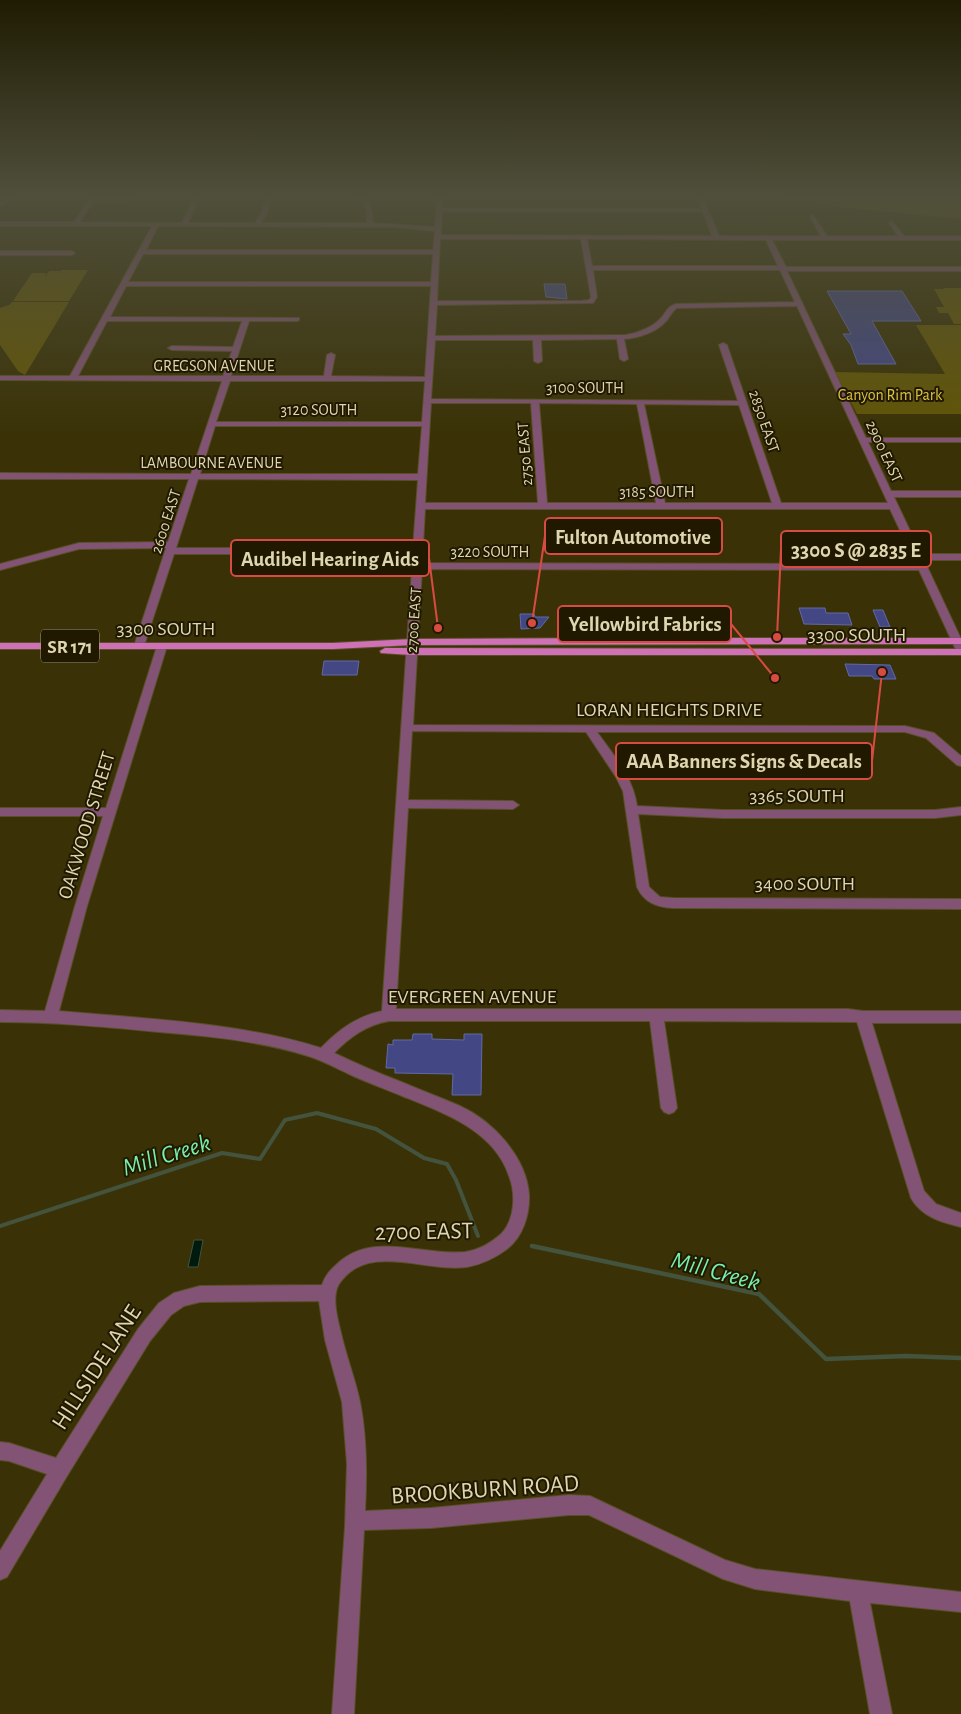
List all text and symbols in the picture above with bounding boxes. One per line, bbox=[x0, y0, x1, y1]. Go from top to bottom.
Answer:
street label: GREGSON AVENUE bbox=[153, 358, 275, 374]
street label: 3100 SOUTH bbox=[546, 380, 624, 396]
park label: Canyon Rim Park bbox=[838, 387, 943, 404]
street label: 2850 EAST bbox=[746, 388, 782, 455]
street label: 3120 SOUTH bbox=[281, 402, 357, 418]
street label: 2900 EAST bbox=[863, 418, 905, 485]
street label: 2750 EAST bbox=[515, 421, 535, 486]
street label: LAMBOURNE AVENUE bbox=[140, 455, 282, 471]
street label: 3185 SOUTH bbox=[619, 484, 695, 500]
street label: 2600 EAST bbox=[148, 487, 184, 555]
callout: Fulton Automotive bbox=[545, 518, 722, 554]
text: Fulton Automotive bbox=[555, 527, 711, 548]
callout: 3300 S @ 2835 E bbox=[781, 531, 931, 567]
callout: Audibel Hearing Aids bbox=[231, 540, 429, 576]
text: 3300 S @ 2835 E bbox=[791, 540, 921, 561]
street label: 3220 SOUTH bbox=[451, 544, 529, 560]
text: Audibel Hearing Aids bbox=[241, 549, 419, 570]
street label: 2700 EAST bbox=[404, 587, 424, 653]
callout: Yellowbird Fabrics bbox=[558, 606, 731, 642]
text: Yellowbird Fabrics bbox=[569, 614, 721, 635]
street label: 3300 SOUTH bbox=[116, 619, 216, 639]
street label: 3300 SOUTH bbox=[807, 625, 907, 645]
road number: SR 171 bbox=[41, 630, 99, 662]
street label: LORAN HEIGHTS DRIVE bbox=[576, 700, 762, 720]
callout: AAA Banners Signs & Decals bbox=[616, 743, 872, 779]
street label: OAKWOOD STREET bbox=[55, 749, 119, 901]
text: AAA Banners Signs & Decals bbox=[626, 751, 862, 772]
street label: 3365 SOUTH bbox=[749, 786, 845, 806]
street label: 3400 SOUTH bbox=[755, 874, 855, 894]
street label: EVERGREEN AVENUE bbox=[388, 987, 557, 1007]
water label: Mill Creek bbox=[119, 1130, 214, 1181]
street label: 2700 EAST bbox=[375, 1219, 474, 1245]
water label: Mill Creek bbox=[669, 1248, 763, 1295]
street label: HILLSIDE LANE bbox=[48, 1301, 146, 1434]
street label: BROOKBURN ROAD bbox=[390, 1471, 580, 1509]

